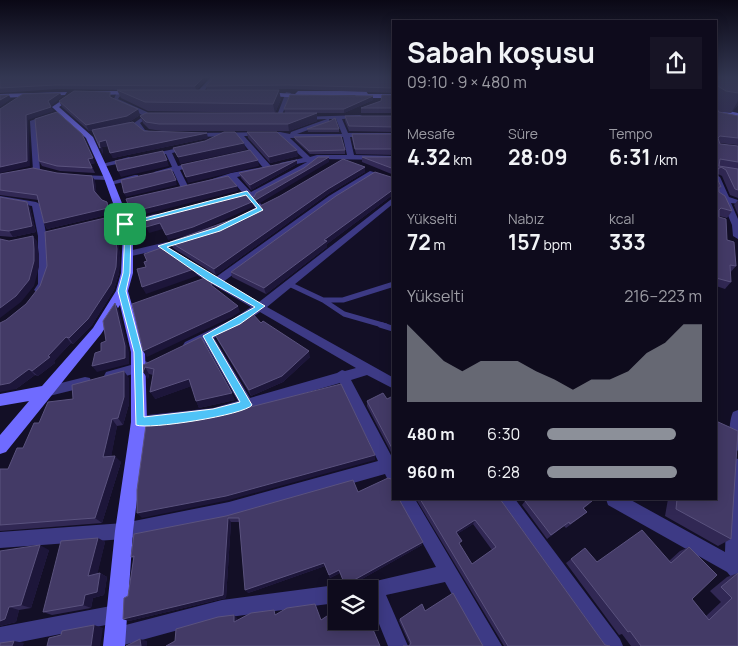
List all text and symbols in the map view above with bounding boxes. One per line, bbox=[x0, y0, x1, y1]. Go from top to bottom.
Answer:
text: Sabah koşusu bbox=[407, 33, 595, 71]
button: share bbox=[650, 37, 702, 89]
text: 09:10 · 9 × 480 m bbox=[407, 71, 527, 93]
text: Mesafe bbox=[407, 124, 455, 143]
text: Süre bbox=[508, 124, 538, 143]
text: Tempo bbox=[609, 124, 653, 143]
text: 4.32 bbox=[407, 143, 450, 171]
text: 28:09 bbox=[508, 143, 567, 171]
text: 6:31 bbox=[609, 143, 651, 171]
text: km bbox=[450, 150, 472, 169]
text: /km bbox=[651, 150, 678, 169]
pin bbox=[104, 203, 146, 245]
text: Yükselti bbox=[407, 209, 457, 228]
text: Nabız bbox=[508, 209, 544, 228]
text: kcal bbox=[609, 209, 635, 228]
icon: arrive bbox=[111, 210, 139, 238]
text: 72 bbox=[407, 228, 431, 256]
text: 157 bbox=[508, 228, 541, 256]
text: 333 bbox=[609, 228, 646, 256]
text: m bbox=[431, 235, 445, 254]
text: bpm bbox=[541, 235, 572, 254]
text: Yükselti bbox=[407, 285, 464, 307]
text: 216–223 m bbox=[624, 285, 702, 307]
text: 480 m bbox=[407, 423, 455, 445]
text: 6:30 bbox=[487, 423, 520, 445]
text: 960 m bbox=[407, 461, 455, 483]
text: 6:28 bbox=[487, 461, 520, 483]
map controls bbox=[328, 580, 378, 630]
button: layers bbox=[328, 580, 378, 630]

